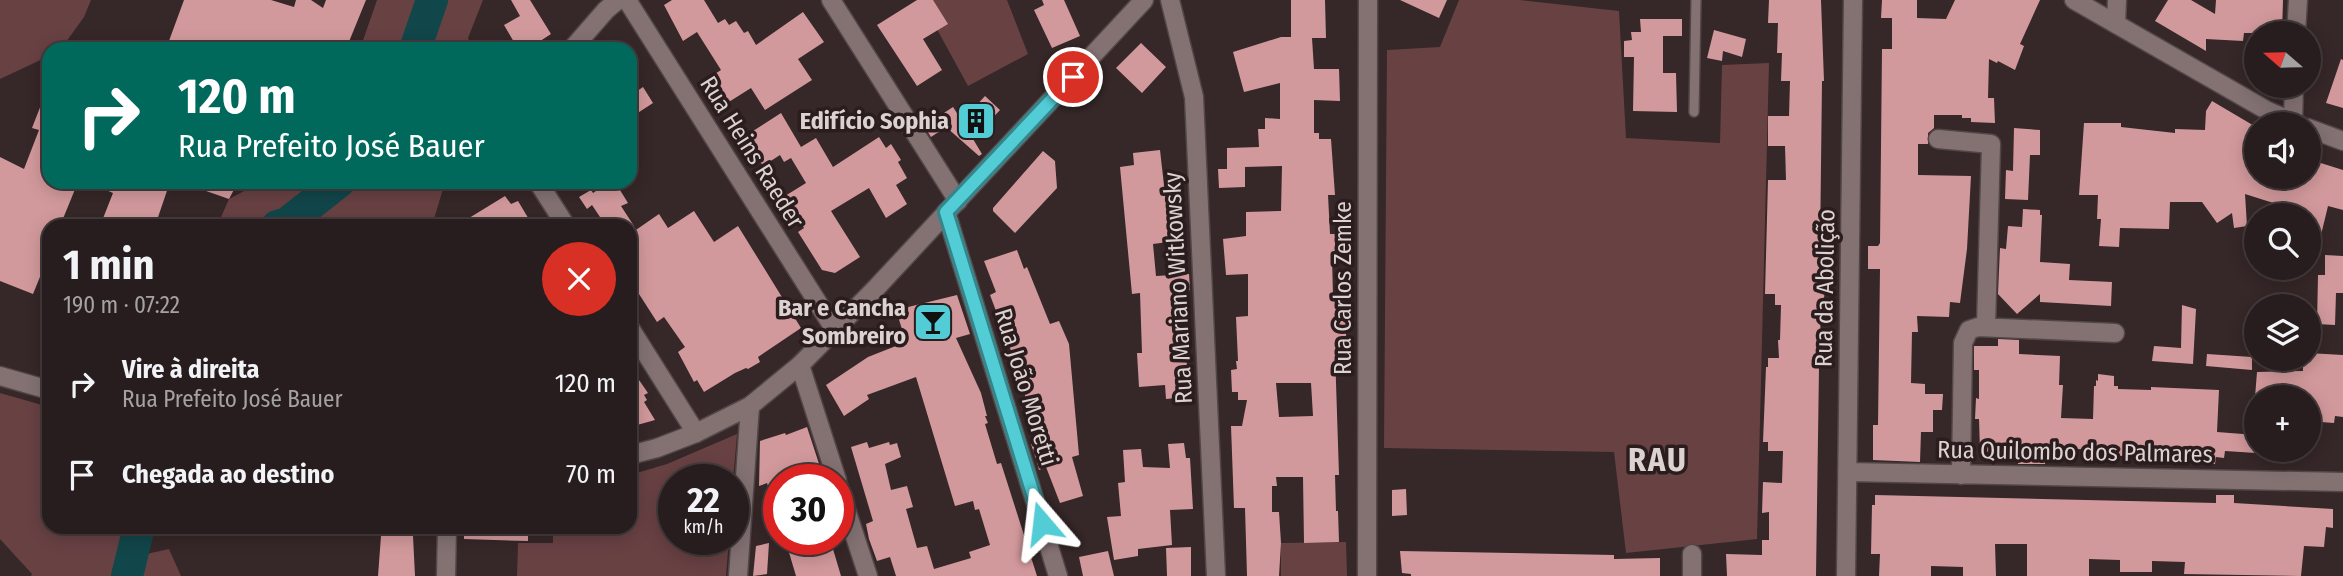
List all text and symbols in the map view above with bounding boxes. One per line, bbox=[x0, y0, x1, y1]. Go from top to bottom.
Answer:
north arrow bbox=[2244, 21, 2320, 98]
map controls bbox=[2244, 21, 2321, 462]
pin bbox=[1043, 47, 1103, 107]
icon: arrive bbox=[1054, 58, 1092, 96]
text: 120 m bbox=[178, 67, 296, 126]
icon: right bbox=[63, 70, 154, 161]
street label: Rua Heins Raeder bbox=[694, 71, 810, 234]
building icon: Edifício Sophia bbox=[955, 100, 997, 142]
place label: Edifício Sophia bbox=[800, 107, 949, 135]
button: sound bbox=[2244, 112, 2321, 189]
text: Rua Prefeito José Bauer bbox=[178, 127, 485, 165]
street label: Rua Mariano Witkowsky bbox=[1158, 171, 1198, 405]
street label: Rua Carlos Zemke bbox=[1329, 201, 1357, 375]
button: search bbox=[2244, 203, 2321, 280]
street label: Rua da Abolição bbox=[1810, 209, 1840, 367]
text: 1 min bbox=[63, 240, 154, 290]
button: close bbox=[542, 242, 616, 316]
text: 190 m · 07:22 bbox=[63, 291, 180, 319]
place label: Bar e Cancha Sombreiro bbox=[778, 294, 906, 350]
button: layers bbox=[2244, 294, 2321, 371]
bar icon: Bar e Cancha Sombreiro bbox=[912, 301, 954, 343]
street label: Rua João Moretti bbox=[989, 305, 1063, 469]
text: Vire à direita bbox=[122, 354, 260, 385]
icon: right bbox=[63, 365, 101, 403]
text: 120 m bbox=[555, 368, 616, 399]
text: Rua Prefeito José Bauer bbox=[122, 385, 342, 413]
button: + bbox=[2244, 385, 2321, 462]
street label: Rua Quilombo dos Palmares bbox=[1937, 436, 2213, 468]
district label: RAU bbox=[1628, 441, 1688, 479]
icon: arrive bbox=[63, 456, 101, 494]
text: Chegada ao destino bbox=[122, 459, 334, 490]
text: 70 m bbox=[566, 459, 616, 490]
speed limit sign: 30 bbox=[763, 464, 854, 555]
text: 22 bbox=[687, 479, 720, 521]
position arrow bbox=[1005, 486, 1079, 560]
text: km/h bbox=[683, 516, 724, 538]

